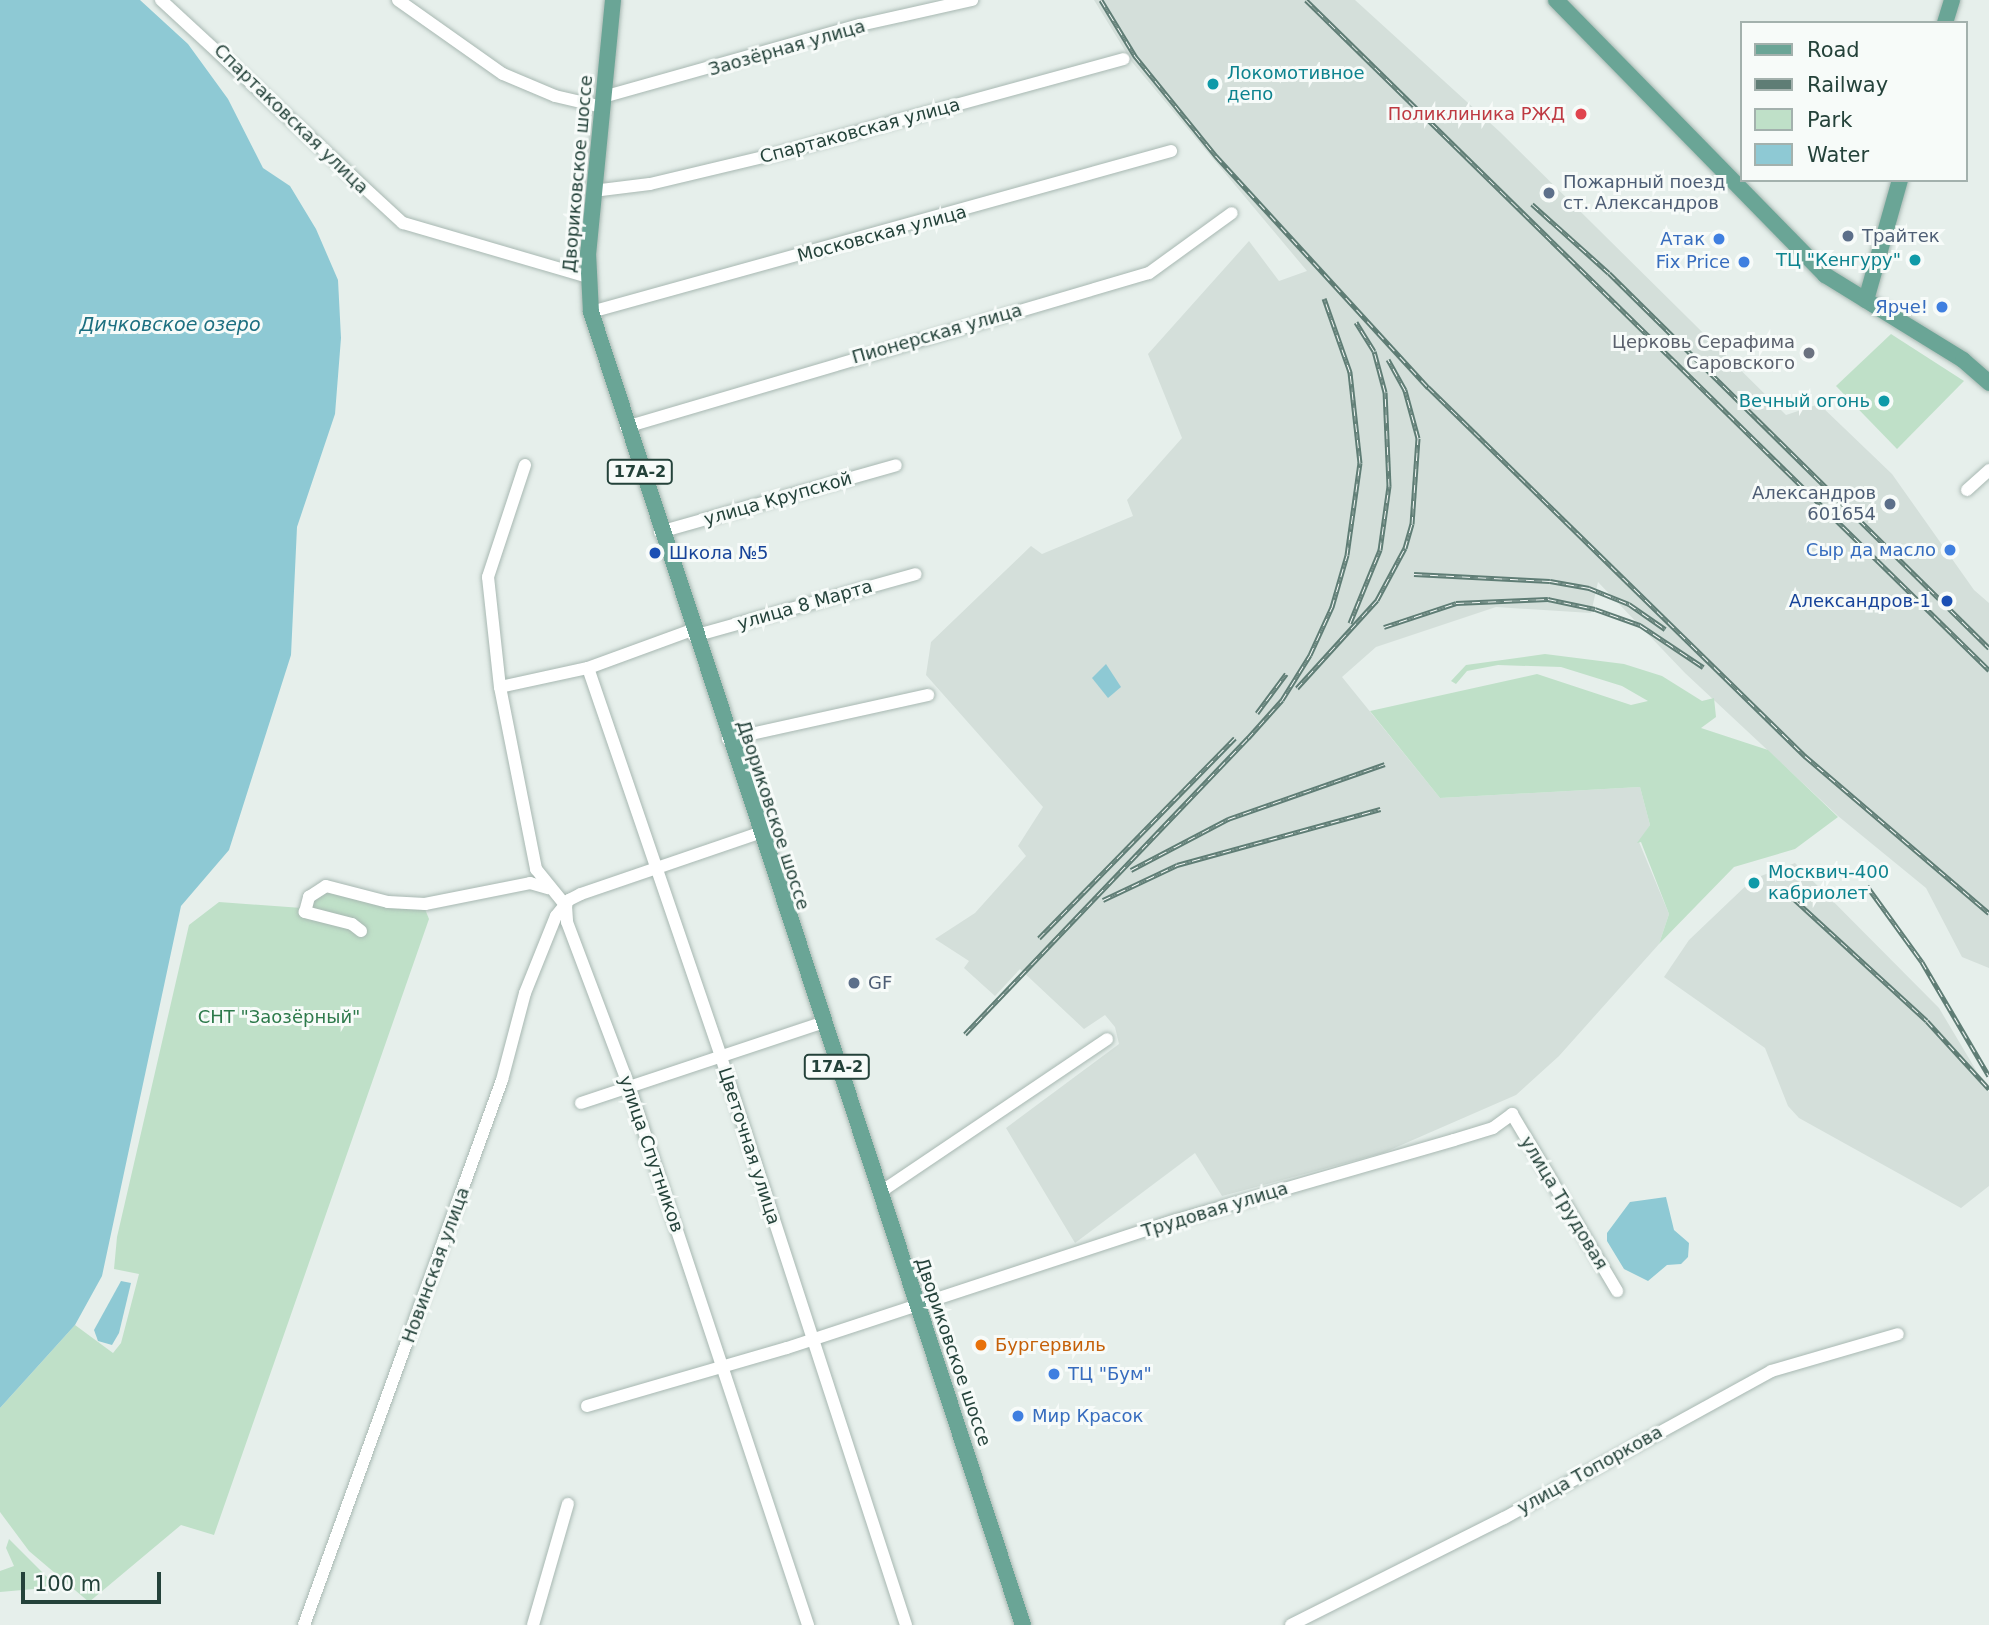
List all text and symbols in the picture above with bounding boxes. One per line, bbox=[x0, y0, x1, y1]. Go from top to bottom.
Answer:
street label: Заозёрная улица bbox=[706, 15, 868, 81]
legend bbox=[1741, 21, 1968, 182]
text: Road bbox=[1807, 38, 1860, 62]
street label: Спартаковская улица bbox=[209, 40, 373, 198]
place label: Локомотивное депо bbox=[1227, 63, 1365, 106]
text: Railway bbox=[1807, 73, 1888, 97]
street label: Двориковское шоссе bbox=[559, 74, 597, 274]
marker: Локомотивное депо bbox=[1205, 76, 1221, 92]
street label: Спартаковская улица bbox=[758, 94, 962, 168]
place label: Поликлиника РЖД bbox=[1388, 103, 1565, 125]
marker: Поликлиника РЖД bbox=[1571, 104, 1591, 124]
text: Park bbox=[1807, 108, 1852, 132]
text: Water bbox=[1807, 143, 1869, 167]
place label: Пожарный поезд ст. Александров bbox=[1563, 172, 1725, 214]
marker: Пожарный поезд ст. Александров bbox=[1541, 185, 1557, 201]
street label: Московская улица bbox=[795, 201, 969, 267]
place label: Трайтек bbox=[1862, 225, 1940, 247]
place label: Атак bbox=[1660, 228, 1705, 250]
marker: Трайтек bbox=[1840, 228, 1856, 244]
marker: Атак bbox=[1711, 231, 1727, 247]
place label: ТЦ "Кенгуру" bbox=[1776, 249, 1901, 271]
place label: Fix Price bbox=[1656, 251, 1730, 273]
marker: ТЦ "Кенгуру" bbox=[1907, 252, 1923, 268]
marker: Fix Price bbox=[1736, 254, 1752, 270]
place label: Ярче! bbox=[1875, 296, 1928, 318]
street label: Пионерская улица bbox=[849, 299, 1025, 369]
marker: Ярче! bbox=[1934, 299, 1950, 315]
water label: Дичковское озеро bbox=[79, 314, 261, 336]
place label: Церковь Серафима Саровского bbox=[1612, 332, 1795, 374]
marker: Церковь Серафима Саровского bbox=[1801, 345, 1817, 361]
place label: Вечный огонь bbox=[1739, 390, 1870, 412]
marker: Вечный огонь bbox=[1876, 393, 1892, 409]
road number: 17А-2 bbox=[607, 460, 673, 485]
street label: улица Крупской bbox=[702, 468, 854, 530]
place label: Александров 601654 bbox=[1752, 483, 1876, 526]
marker: Александров 601654 bbox=[1882, 496, 1898, 512]
place label: Сыр да масло bbox=[1806, 539, 1936, 561]
place label: Школа №5 bbox=[669, 542, 769, 564]
marker: Сыр да масло bbox=[1942, 542, 1958, 558]
marker: Школа №5 bbox=[647, 545, 663, 561]
street label: улица 8 Марта bbox=[735, 575, 875, 635]
place label: Александров-1 bbox=[1789, 590, 1931, 612]
marker: Александров-1 bbox=[1937, 591, 1957, 611]
street label: Двориковское шоссе bbox=[732, 717, 814, 913]
place label: Москвич-400 кабриолет bbox=[1768, 862, 1889, 904]
marker: Москвич-400 кабриолет bbox=[1746, 875, 1762, 891]
place label: GF bbox=[868, 972, 892, 994]
marker: GF bbox=[846, 975, 862, 991]
park label: СНТ "Заозёрный" bbox=[198, 1006, 360, 1028]
road number: 17А-2 bbox=[804, 1054, 870, 1079]
street label: Цветочная улица bbox=[713, 1065, 785, 1227]
street label: улица Спутников bbox=[614, 1073, 688, 1235]
street label: улица Трудовая bbox=[1516, 1132, 1612, 1274]
street label: Трудовая улица bbox=[1139, 1177, 1291, 1243]
street label: Новинская улица bbox=[398, 1184, 474, 1346]
street label: Двориковское шоссе bbox=[911, 1255, 995, 1449]
place label: Бургервиль bbox=[995, 1334, 1106, 1356]
marker: Бургервиль bbox=[973, 1337, 989, 1353]
place label: ТЦ "Бум" bbox=[1068, 1363, 1152, 1385]
marker: ТЦ "Бум" bbox=[1046, 1366, 1062, 1382]
place label: Мир Красок bbox=[1032, 1405, 1143, 1427]
marker: Мир Красок bbox=[1010, 1408, 1026, 1424]
street label: улица Топоркова bbox=[1514, 1421, 1666, 1519]
scale bar bbox=[24, 1558, 164, 1602]
text: 100 m bbox=[34, 1572, 101, 1596]

